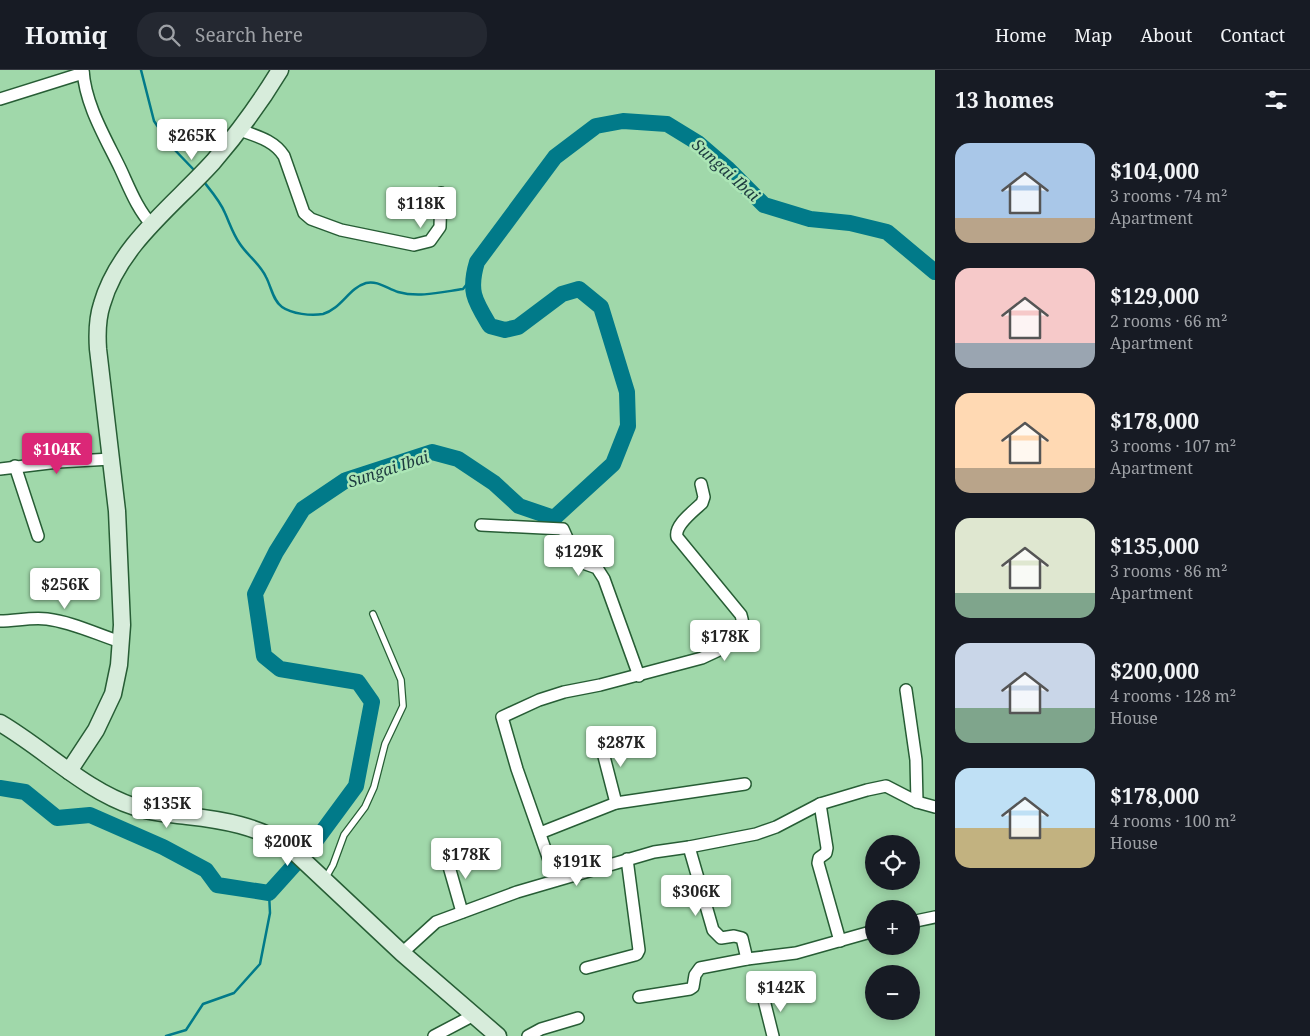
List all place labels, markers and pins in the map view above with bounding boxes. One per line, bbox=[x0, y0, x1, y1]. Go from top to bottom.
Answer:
pin: $265K bbox=[157, 118, 227, 161]
pin: $118K bbox=[386, 186, 456, 229]
pin: $104K bbox=[22, 432, 92, 475]
pin: $129K bbox=[544, 534, 614, 577]
pin: $256K bbox=[30, 568, 100, 610]
pin: $178K bbox=[690, 620, 760, 662]
pin: $287K bbox=[586, 726, 656, 768]
pin: $135K bbox=[132, 786, 202, 829]
pin: $200K bbox=[253, 824, 323, 867]
pin: $178K bbox=[431, 838, 501, 880]
pin: $191K bbox=[542, 844, 612, 887]
pin: $306K bbox=[661, 874, 731, 917]
pin: $142K bbox=[746, 970, 816, 1013]

